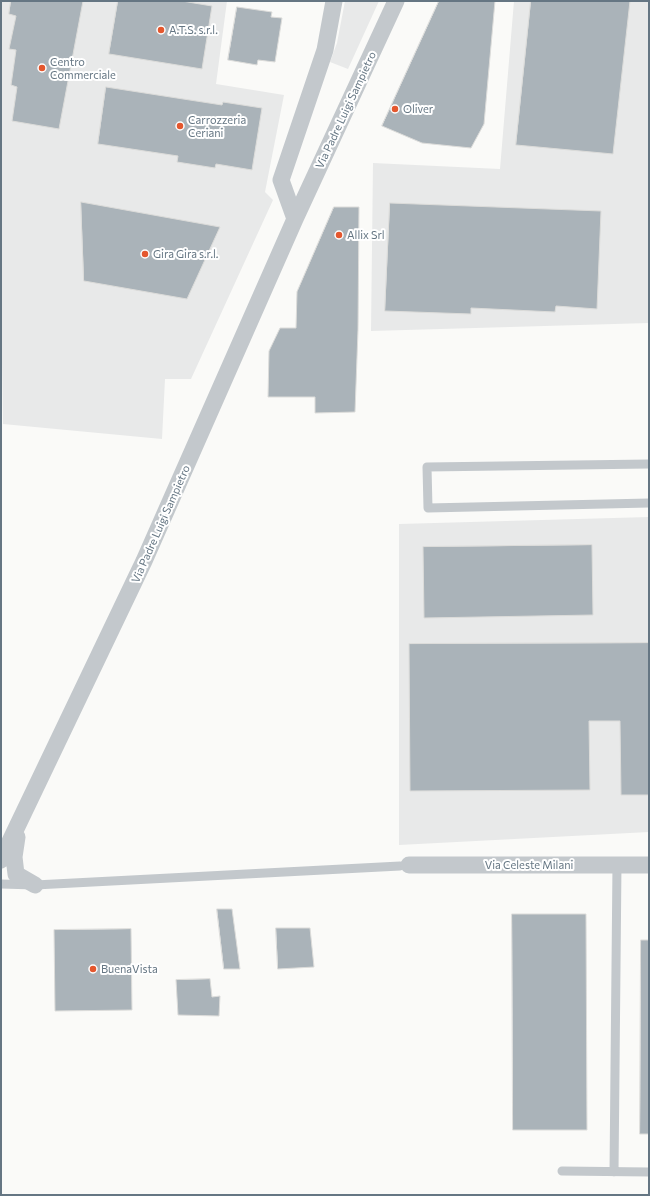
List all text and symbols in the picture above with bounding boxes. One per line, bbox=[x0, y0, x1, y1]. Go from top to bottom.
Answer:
place label: A.T.S. s.r.l. bbox=[169, 23, 218, 37]
marker: A.T.S. s.r.l. bbox=[156, 25, 166, 35]
street label: Via Padre Luigi Sampietro bbox=[313, 49, 379, 171]
place label: Centro Commerciale bbox=[50, 55, 116, 81]
marker: Centro Commerciale bbox=[37, 63, 47, 73]
place label: Oliver bbox=[403, 102, 433, 116]
marker: Oliver bbox=[390, 104, 400, 114]
place label: Carrozzeria Ceriani bbox=[188, 113, 246, 139]
marker: Carrozzeria Ceriani bbox=[175, 121, 185, 131]
place label: Allix Srl bbox=[347, 228, 385, 242]
marker: Allix Srl bbox=[334, 230, 344, 240]
place label: Gira Gira s.r.l. bbox=[153, 247, 218, 261]
marker: Gira Gira s.r.l. bbox=[140, 249, 150, 259]
street label: Via Padre Luigi Sampietro bbox=[129, 463, 193, 585]
street label: Via Celeste Milani bbox=[485, 858, 573, 872]
place label: BuenaVista bbox=[101, 962, 158, 976]
marker: BuenaVista bbox=[88, 964, 98, 974]

